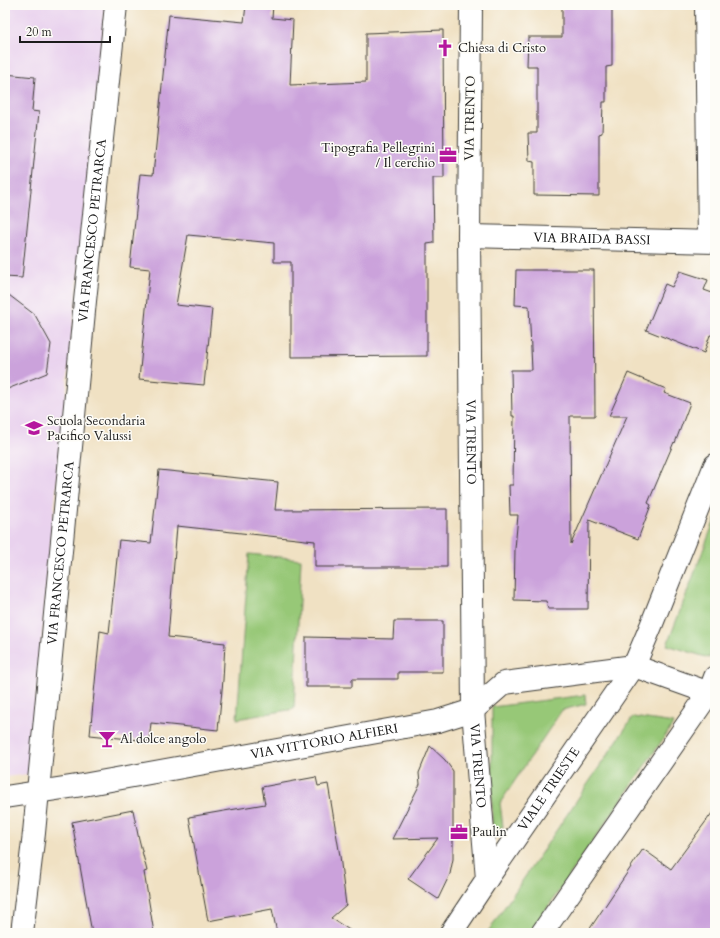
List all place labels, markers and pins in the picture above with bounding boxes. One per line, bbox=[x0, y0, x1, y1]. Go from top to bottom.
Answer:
church icon: Chiesa di Cristo bbox=[435, 38, 455, 58]
place label: Chiesa di Cristo bbox=[458, 39, 546, 57]
place label: Tipografia Pellegrini / Il cerchio bbox=[321, 139, 435, 172]
office icon: Tipografia Pellegrini / Il cerchio bbox=[438, 145, 458, 165]
place label: Scuola Secondaria Pacifico Valussi bbox=[47, 412, 146, 445]
school or university icon: Scuola Secondaria Pacifico Valussi bbox=[24, 418, 44, 438]
bar icon: Al dolce angolo bbox=[97, 729, 117, 749]
place label: Al dolce angolo bbox=[120, 730, 206, 748]
office icon: Paulin bbox=[449, 822, 469, 842]
place label: Paulin bbox=[472, 823, 507, 841]

